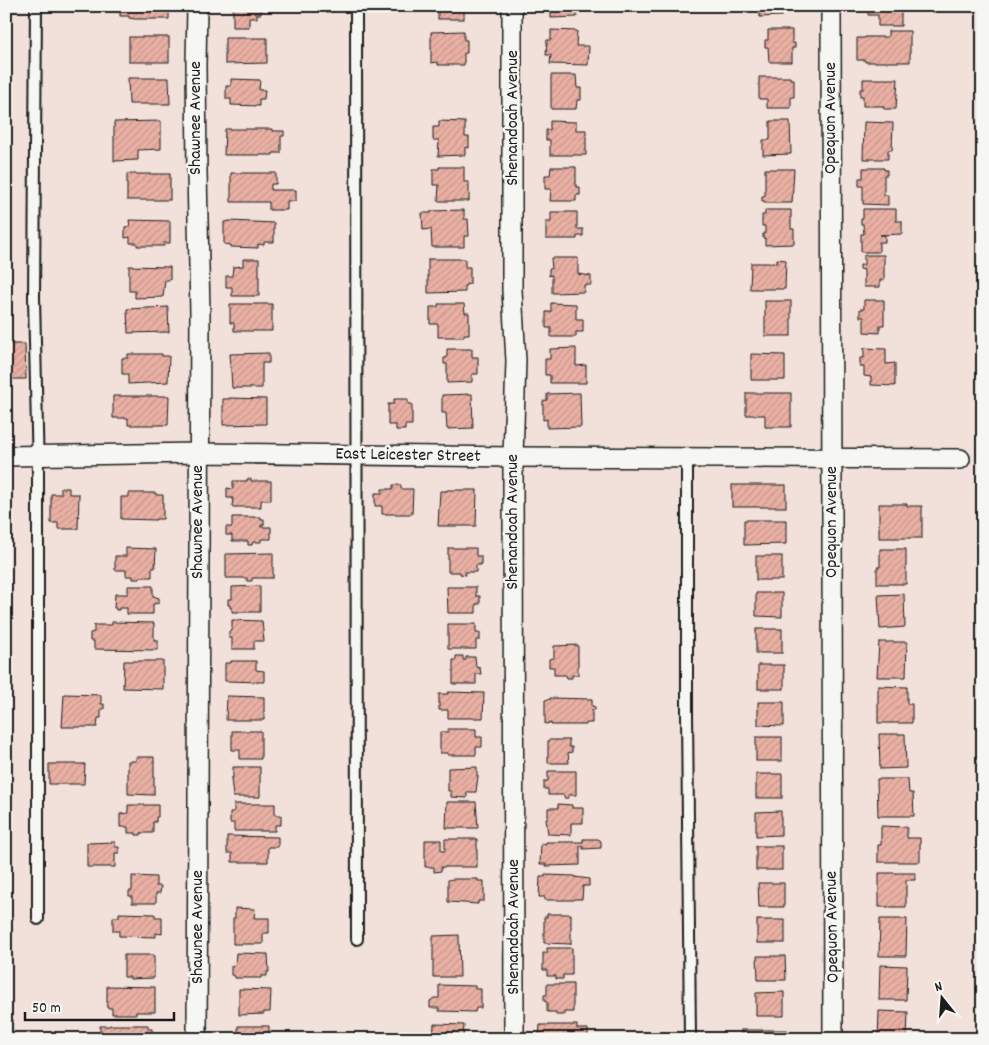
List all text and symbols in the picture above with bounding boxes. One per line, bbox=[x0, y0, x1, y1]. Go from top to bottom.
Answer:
street label: Shenandoah Avenue bbox=[501, 50, 526, 186]
street label: Shawnee Avenue bbox=[184, 61, 209, 175]
street label: Opequon Avenue bbox=[819, 62, 844, 174]
street label: East Leicester Street bbox=[335, 442, 481, 470]
street label: Shenandoah Avenue bbox=[501, 454, 526, 590]
street label: Shawnee Avenue bbox=[186, 465, 211, 579]
street label: Opequon Avenue bbox=[820, 466, 845, 578]
street label: Shenandoah Avenue bbox=[502, 859, 527, 995]
street label: Shawnee Avenue bbox=[186, 870, 211, 984]
street label: Opequon Avenue bbox=[820, 871, 846, 983]
north arrow bbox=[916, 972, 966, 1022]
text: N bbox=[933, 977, 945, 998]
scale bar bbox=[25, 990, 174, 1022]
text: 50 m bbox=[32, 998, 61, 1020]

